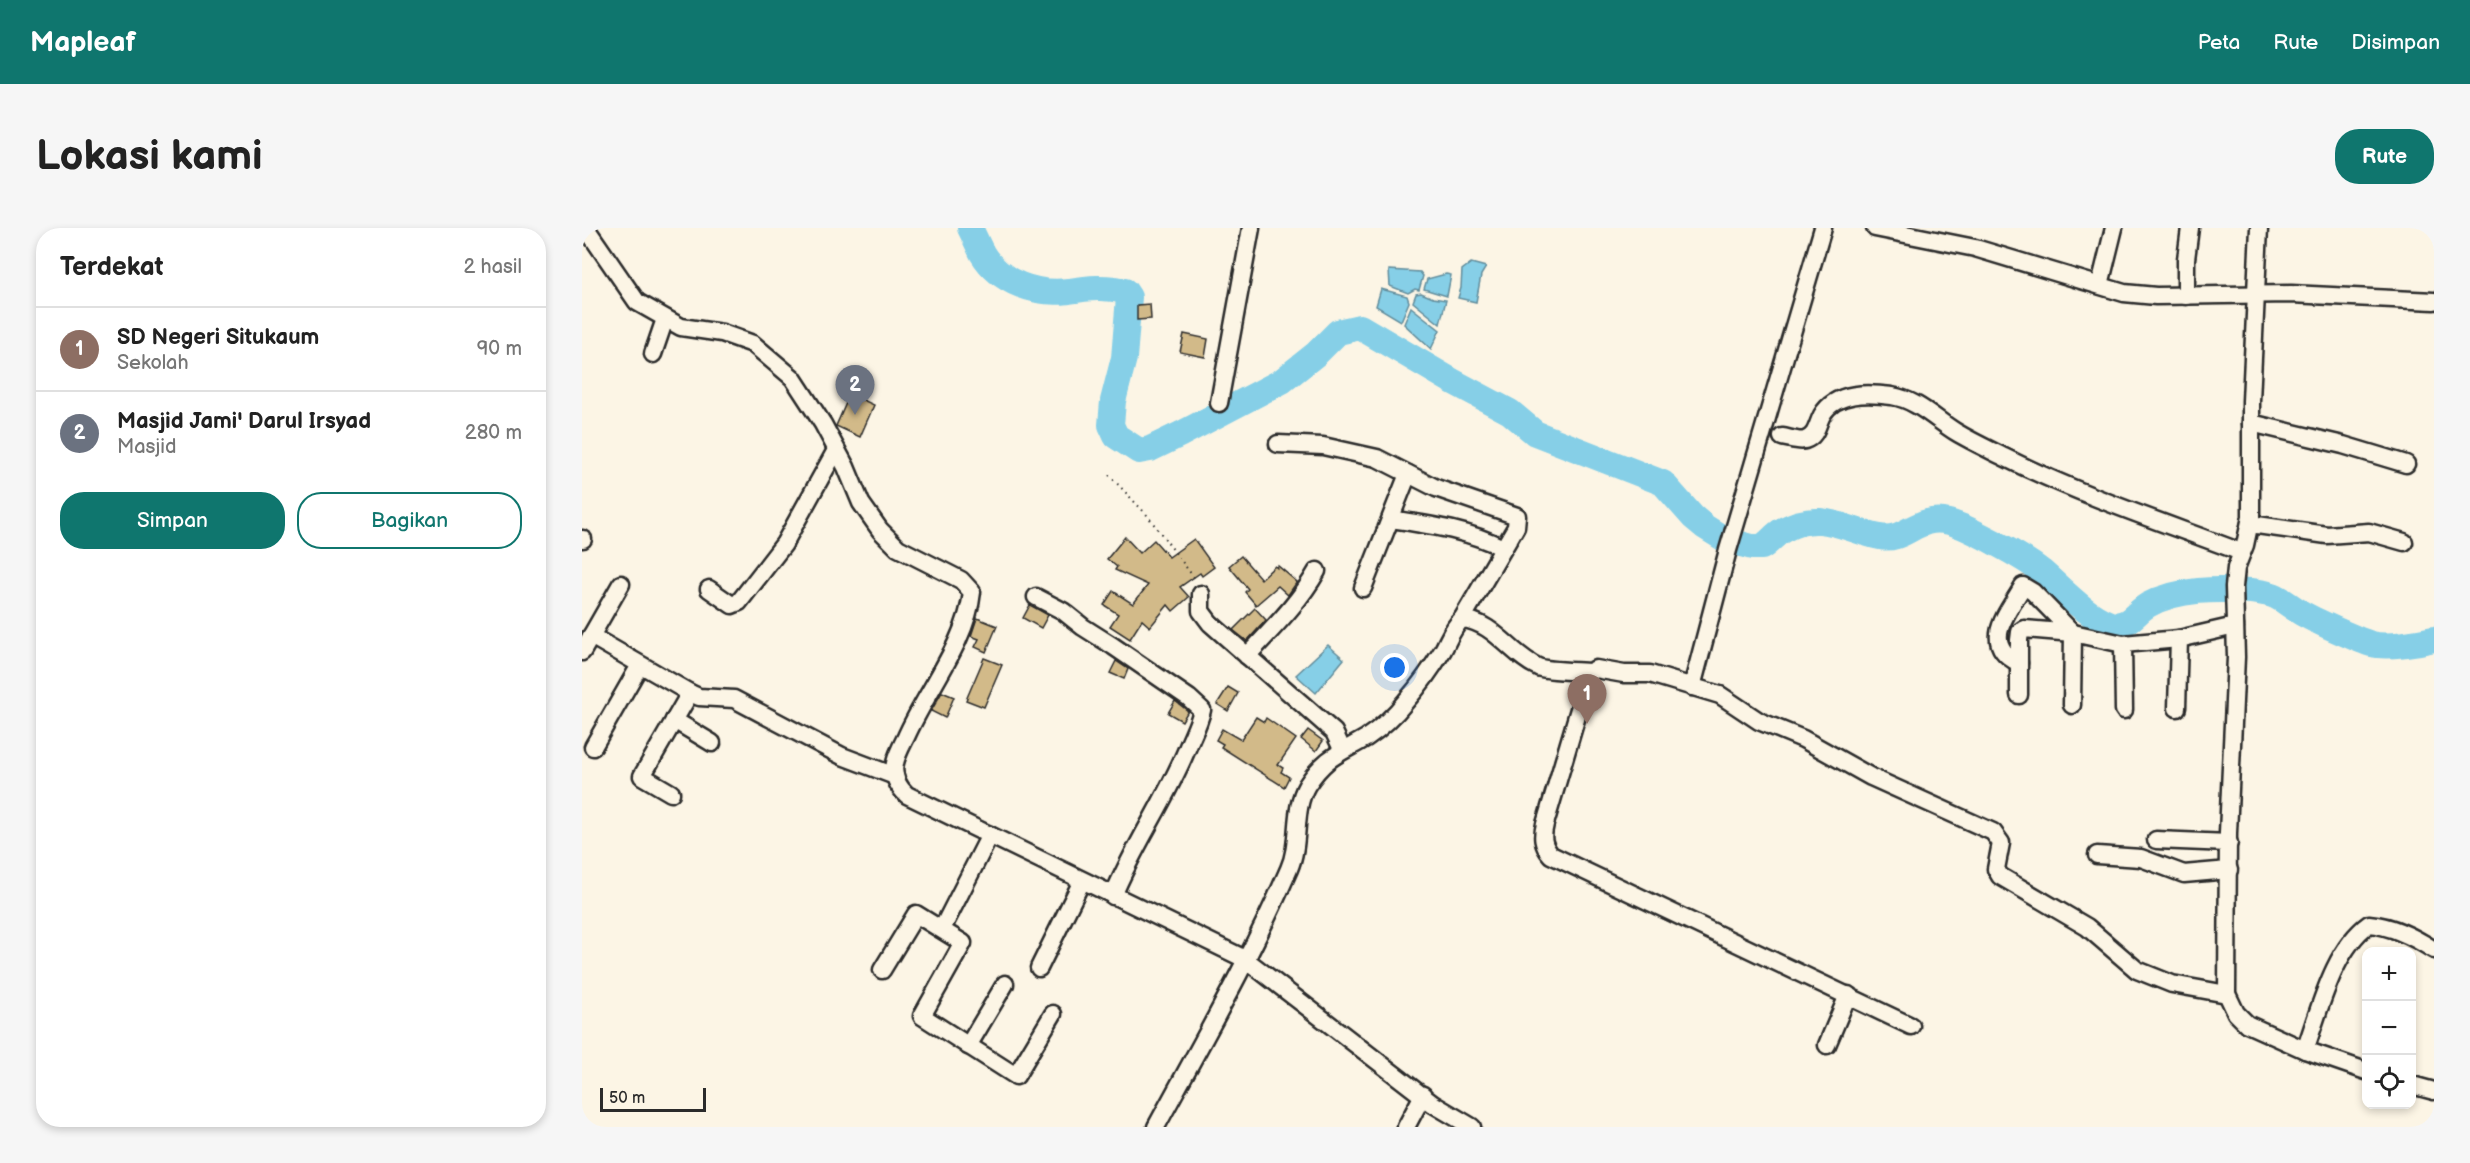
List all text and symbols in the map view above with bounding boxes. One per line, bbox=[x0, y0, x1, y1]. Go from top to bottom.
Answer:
text: Mapleaf bbox=[30, 26, 136, 59]
text: Peta bbox=[2198, 30, 2240, 55]
text: Rute bbox=[2273, 30, 2318, 55]
text: Disimpan bbox=[2351, 30, 2440, 55]
button: Rute bbox=[2335, 129, 2434, 184]
text: Lokasi kami bbox=[36, 131, 262, 182]
text: Terdekat bbox=[60, 252, 163, 283]
text: 2 hasil bbox=[463, 255, 522, 279]
text: SD Negeri Situkaum bbox=[117, 324, 319, 351]
text: 1 bbox=[75, 337, 84, 361]
text: 90 m bbox=[477, 337, 522, 361]
text: Sekolah bbox=[117, 351, 188, 375]
pin: 2 bbox=[836, 366, 874, 415]
text: Masjid Jami' Darul Irsyad bbox=[117, 408, 371, 435]
text: 2 bbox=[74, 421, 85, 445]
text: 280 m bbox=[465, 421, 522, 445]
text: Masjid bbox=[117, 435, 176, 459]
button: Simpan bbox=[60, 492, 285, 549]
button: Bagikan bbox=[297, 492, 522, 549]
your location bbox=[1380, 653, 1409, 682]
pin: 1 bbox=[1568, 674, 1606, 724]
map controls bbox=[2362, 947, 2416, 1109]
button: + bbox=[2362, 947, 2416, 1001]
button: − bbox=[2362, 1001, 2416, 1055]
button: locate bbox=[2362, 1055, 2416, 1109]
scale bar bbox=[600, 1085, 706, 1112]
text: 50 m bbox=[609, 1089, 645, 1108]

